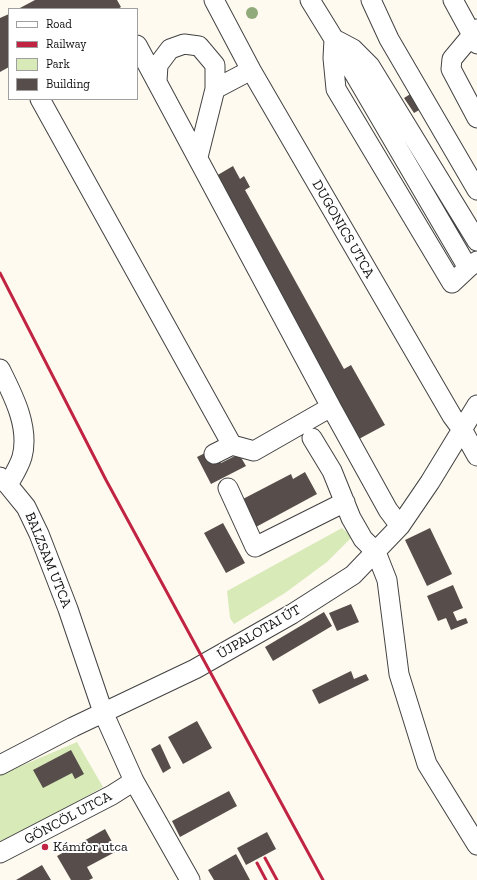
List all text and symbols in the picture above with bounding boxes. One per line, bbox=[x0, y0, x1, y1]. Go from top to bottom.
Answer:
legend bbox=[8, 8, 138, 100]
text: Road bbox=[46, 17, 72, 31]
text: Railway bbox=[46, 37, 87, 51]
text: Park bbox=[46, 57, 70, 71]
text: Building bbox=[46, 77, 90, 91]
street label: DUGONICS UTCA bbox=[308, 177, 378, 281]
street label: BALZSAM UTCA bbox=[21, 510, 75, 610]
street label: ÚJPALOTAI ÚT bbox=[214, 601, 304, 663]
street label: GÖNCÖL UTCA bbox=[21, 788, 115, 848]
place label: Kámfor utca bbox=[53, 839, 128, 855]
marker: Kámfor utca bbox=[40, 842, 50, 852]

